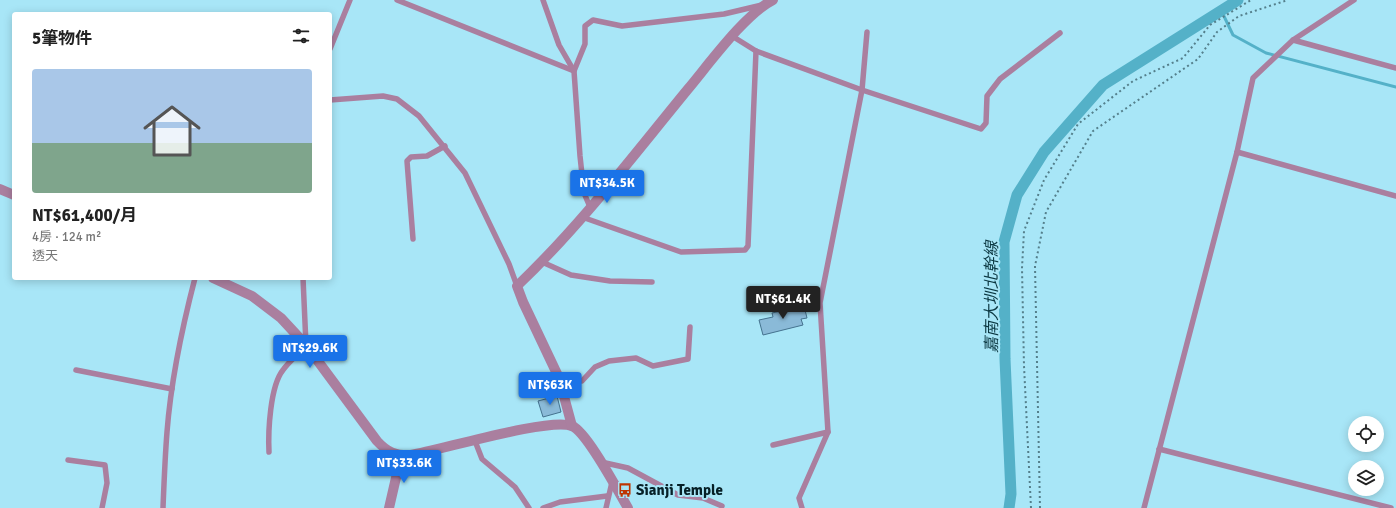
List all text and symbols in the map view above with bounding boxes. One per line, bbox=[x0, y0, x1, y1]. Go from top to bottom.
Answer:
icon: filters bbox=[290, 25, 312, 47]
text: 5筆物件 bbox=[32, 28, 92, 49]
icon: home bbox=[136, 95, 208, 167]
pin: NT$34.5K bbox=[566, 170, 648, 204]
text: NT$34.5K bbox=[579, 175, 635, 191]
text: NT$61,400/月 bbox=[32, 205, 137, 226]
text: 4房 · 124 m² bbox=[32, 229, 101, 245]
water label: 嘉南大圳北幹線 bbox=[982, 239, 1002, 353]
text: 透天 bbox=[32, 248, 58, 264]
pin: NT$61.4K bbox=[742, 286, 824, 320]
text: NT$61.4K bbox=[755, 291, 811, 307]
pin: NT$29.6K bbox=[269, 335, 351, 369]
text: NT$29.6K bbox=[282, 340, 338, 356]
pin: NT$63K bbox=[517, 372, 583, 406]
text: NT$63K bbox=[528, 377, 572, 393]
map controls bbox=[1348, 416, 1384, 496]
button: locate bbox=[1348, 416, 1384, 452]
pin: NT$33.6K bbox=[363, 450, 445, 484]
text: NT$33.6K bbox=[376, 455, 432, 471]
button: layers bbox=[1348, 460, 1384, 496]
place label: Sianji Temple bbox=[636, 481, 723, 499]
bus stop icon: Sianji Temple bbox=[617, 482, 633, 498]

